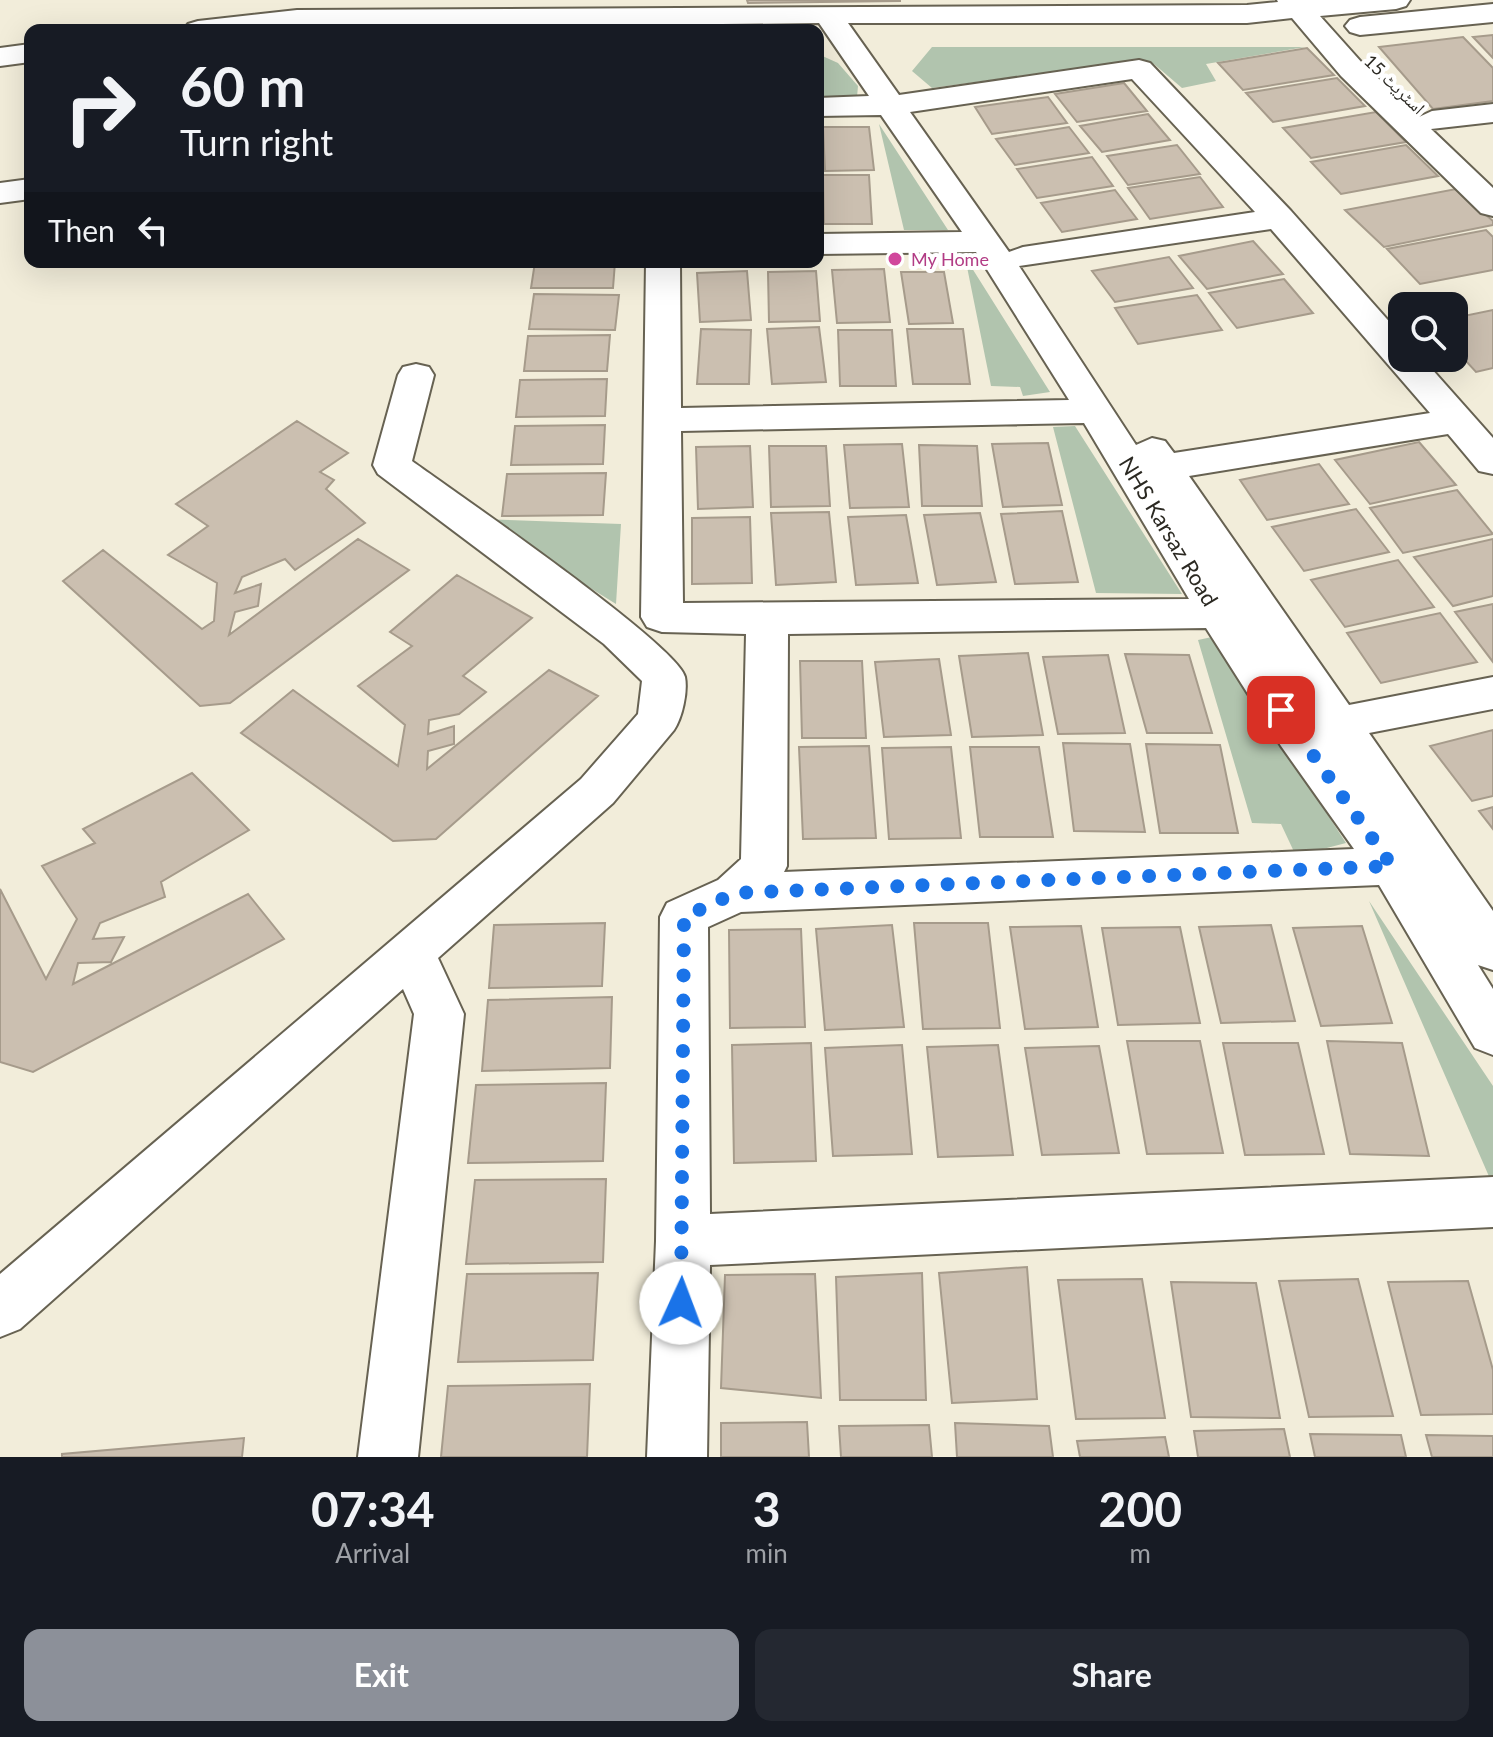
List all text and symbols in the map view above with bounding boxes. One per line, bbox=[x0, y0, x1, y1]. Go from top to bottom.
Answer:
street label: اسٹریٹ 15 bbox=[1360, 50, 1430, 119]
text: 60 m bbox=[180, 52, 305, 119]
icon: right bbox=[48, 56, 152, 160]
text: Turn right bbox=[180, 120, 333, 164]
icon: left bbox=[131, 208, 175, 252]
text: Then bbox=[48, 212, 115, 248]
place label: My Home bbox=[911, 248, 989, 270]
marker: My Home bbox=[886, 250, 904, 268]
map controls bbox=[1388, 292, 1468, 372]
button: search bbox=[1388, 292, 1468, 372]
street label: NHS Karsaz Road bbox=[1114, 451, 1224, 611]
pin bbox=[1247, 676, 1315, 744]
icon: arrive bbox=[1259, 688, 1303, 732]
position arrow bbox=[639, 1261, 723, 1345]
text: 07:34 bbox=[311, 1480, 435, 1537]
text: 3 bbox=[753, 1480, 781, 1537]
text: 200 bbox=[1099, 1480, 1182, 1537]
text: Arrival bbox=[335, 1537, 410, 1569]
text: min bbox=[746, 1537, 788, 1569]
text: m bbox=[1130, 1537, 1151, 1569]
button: Exit bbox=[24, 1629, 739, 1721]
button: Share bbox=[755, 1629, 1469, 1721]

